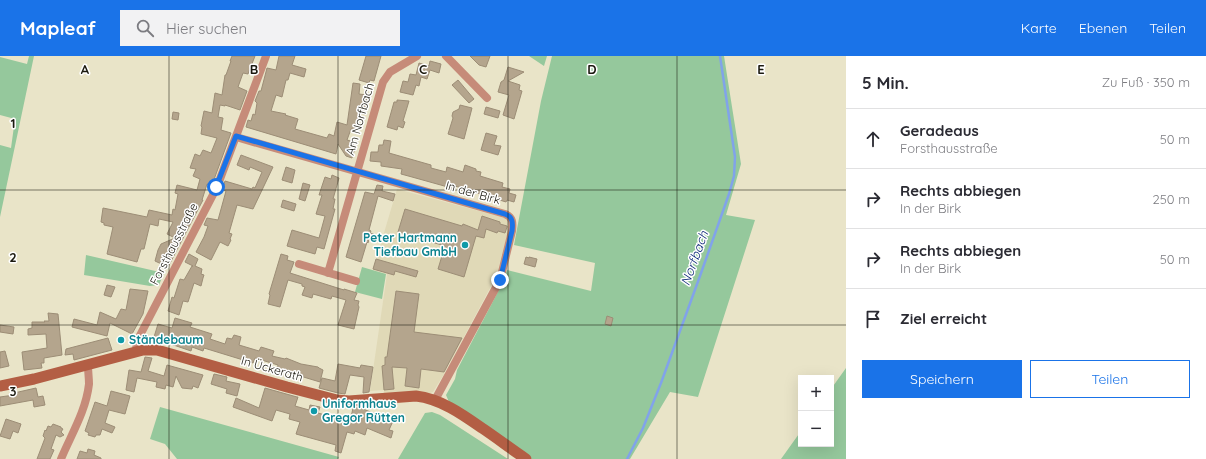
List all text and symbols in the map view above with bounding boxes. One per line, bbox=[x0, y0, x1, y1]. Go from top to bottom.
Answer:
search box bbox=[120, 10, 400, 46]
text: Mapleaf bbox=[20, 16, 96, 40]
icon: search bbox=[134, 17, 156, 39]
text: Hier suchen bbox=[166, 19, 247, 38]
text: Karte bbox=[1021, 19, 1057, 37]
text: Ebenen bbox=[1079, 19, 1127, 37]
text: Teilen bbox=[1149, 19, 1186, 37]
text: A bbox=[81, 61, 90, 77]
text: B bbox=[250, 61, 258, 77]
text: C bbox=[419, 61, 427, 77]
text: D bbox=[587, 61, 597, 77]
text: E bbox=[757, 61, 765, 77]
text: 5 Min. bbox=[862, 72, 909, 93]
text: Zu Fuß · 350 m bbox=[1102, 74, 1190, 90]
street label: Am Norfbach bbox=[342, 81, 377, 157]
text: 1 bbox=[10, 115, 16, 131]
text: Geradeaus bbox=[900, 121, 979, 140]
icon: ahead bbox=[862, 128, 884, 150]
text: 50 m bbox=[1160, 131, 1190, 147]
text: Forsthausstraße bbox=[900, 140, 998, 156]
route start bbox=[207, 178, 225, 196]
street label: In der Birk bbox=[444, 178, 502, 208]
text: Rechts abbiegen bbox=[900, 181, 1021, 200]
icon: right bbox=[862, 188, 884, 210]
text: 250 m bbox=[1153, 191, 1190, 207]
street label: Forsthausstraße bbox=[146, 200, 201, 287]
text: In der Birk bbox=[900, 200, 961, 216]
water label: Norfbach bbox=[677, 228, 711, 287]
place label: Peter Hartmann Tiefbau GmbH bbox=[363, 230, 457, 259]
marker: Peter Hartmann Tiefbau GmbH bbox=[460, 240, 470, 250]
text: Rechts abbiegen bbox=[900, 241, 1021, 260]
icon: right bbox=[862, 248, 884, 270]
text: 2 bbox=[9, 249, 17, 265]
text: 50 m bbox=[1160, 251, 1190, 267]
text: In der Birk bbox=[900, 260, 961, 276]
route end bbox=[491, 271, 509, 289]
icon: arrive bbox=[862, 308, 884, 330]
text: Ziel erreicht bbox=[900, 309, 987, 328]
place label: Ständebaum bbox=[129, 332, 203, 347]
marker: Ständebaum bbox=[116, 335, 126, 345]
street label: In Ückerath bbox=[240, 353, 305, 384]
button: Speichern bbox=[862, 360, 1022, 398]
button: Teilen bbox=[1030, 360, 1190, 398]
map controls bbox=[798, 375, 834, 447]
button: + bbox=[798, 375, 834, 411]
text: 3 bbox=[10, 383, 17, 399]
place label: Uniformhaus Gregor Rütten bbox=[322, 396, 405, 425]
marker: Uniformhaus Gregor Rütten bbox=[309, 406, 319, 416]
button: − bbox=[798, 411, 834, 447]

